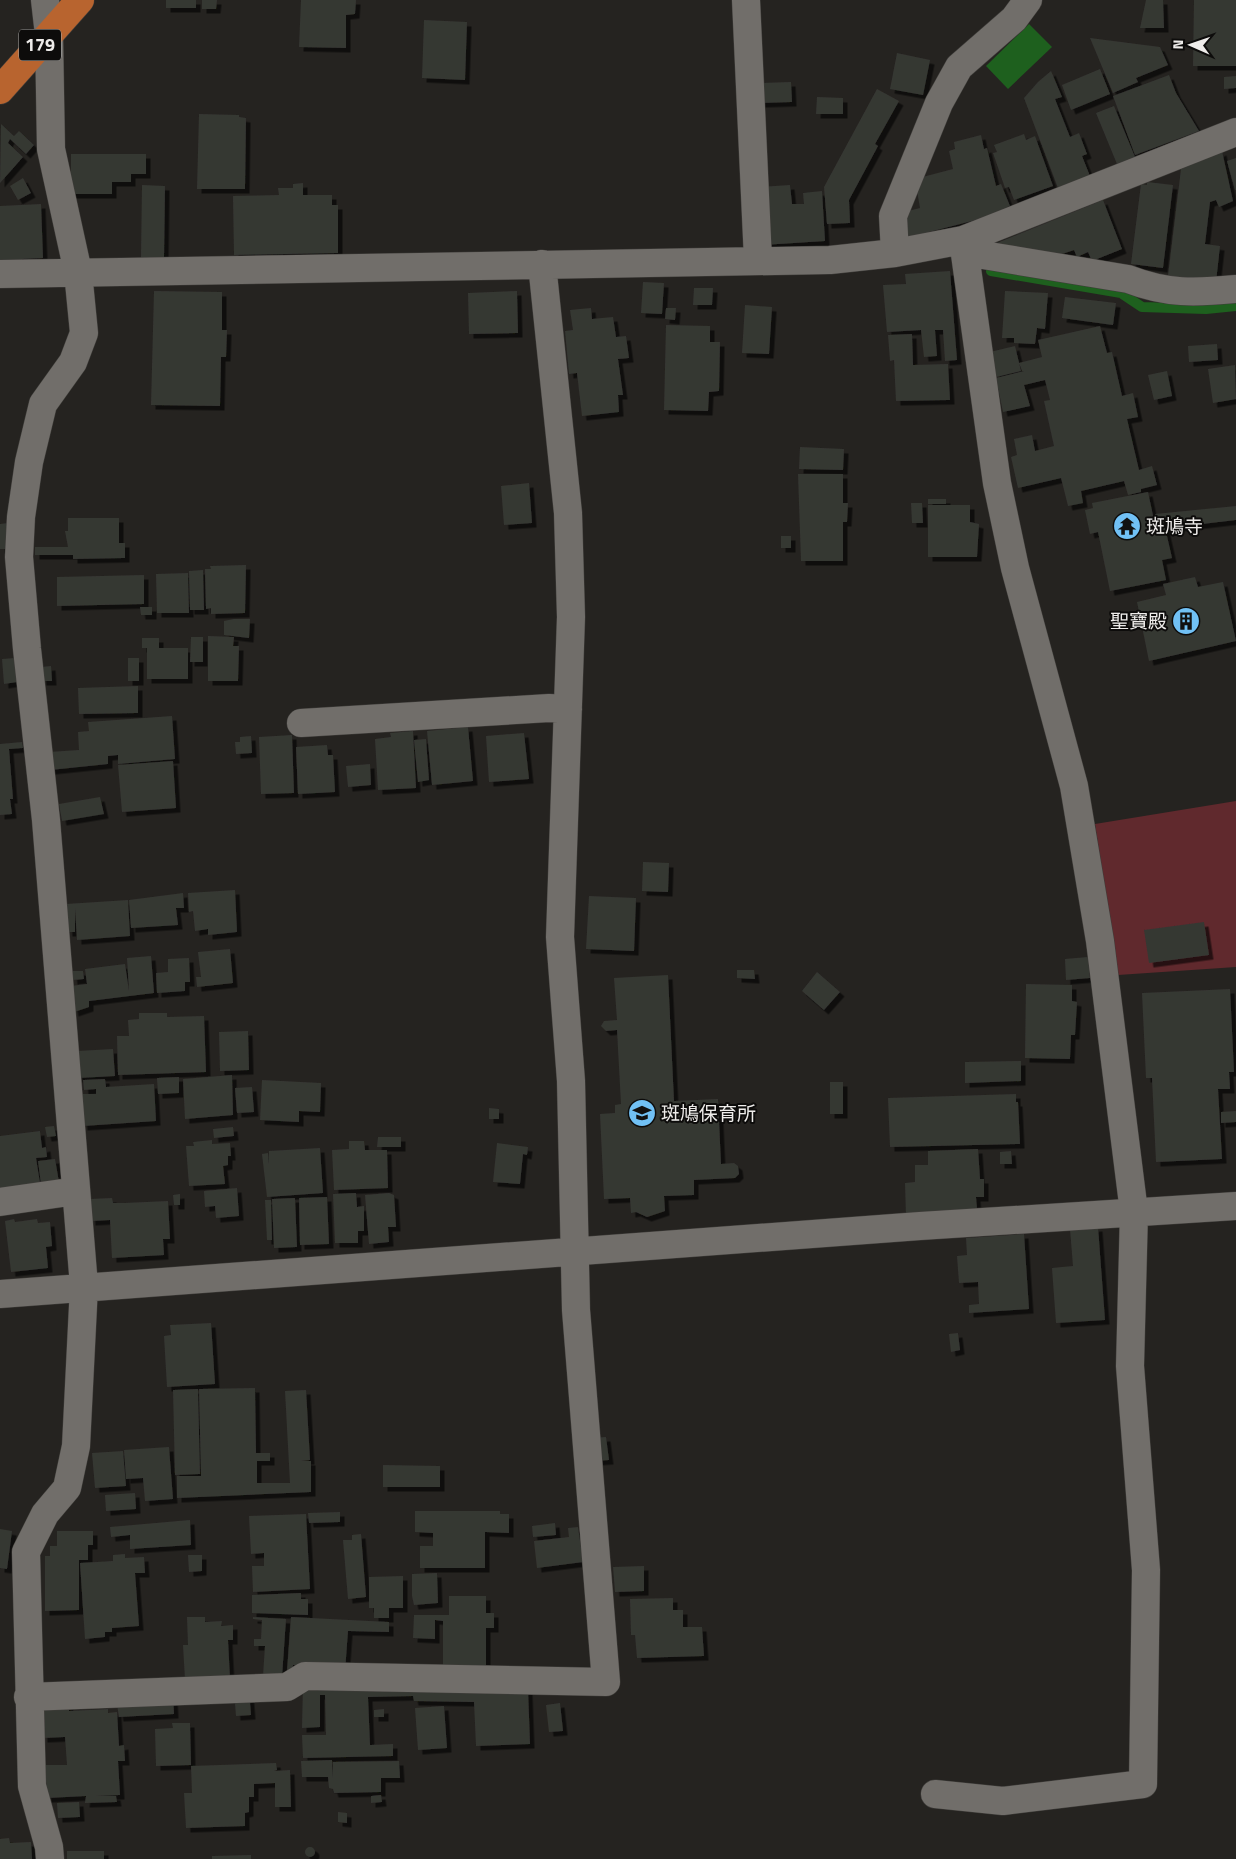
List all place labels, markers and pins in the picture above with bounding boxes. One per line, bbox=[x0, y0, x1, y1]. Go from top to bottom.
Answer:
temple icon: 斑鳩寺 bbox=[1112, 511, 1142, 541]
place label: 斑鳩寺 bbox=[1146, 511, 1203, 540]
place label: 聖寶殿 bbox=[1110, 606, 1167, 635]
building icon: 聖寶殿 bbox=[1171, 606, 1201, 636]
school or university icon: 斑鳩保育所 bbox=[627, 1098, 657, 1128]
place label: 斑鳩保育所 bbox=[661, 1098, 756, 1127]

